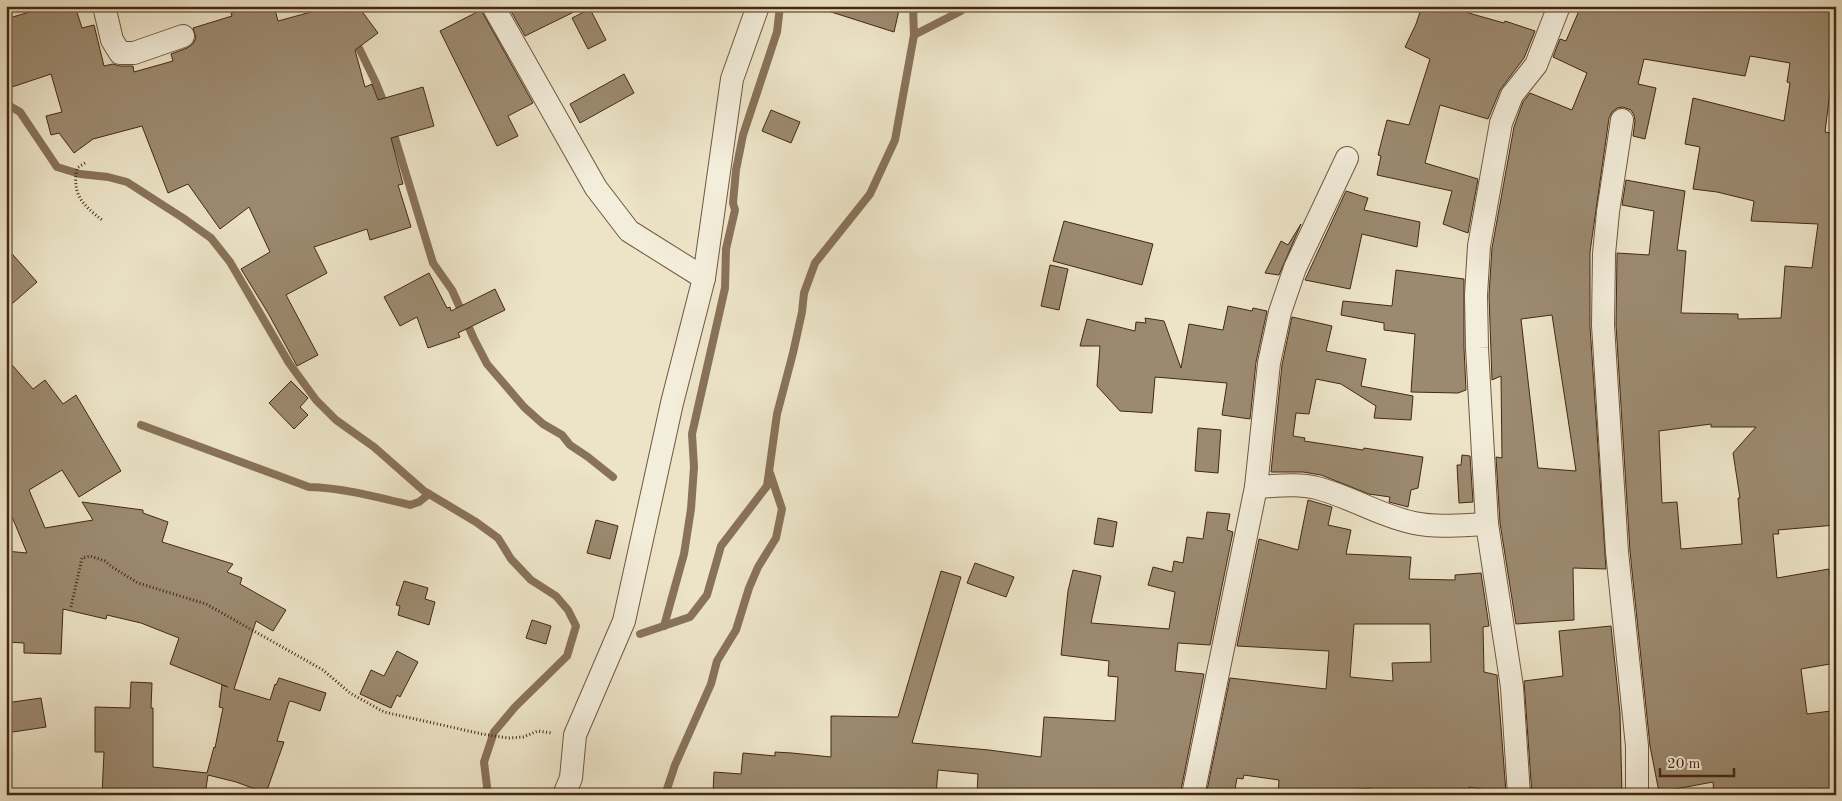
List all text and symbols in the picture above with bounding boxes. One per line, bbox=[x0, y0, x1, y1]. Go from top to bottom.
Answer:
scale bar bbox=[1660, 746, 1733, 778]
text: 20 m bbox=[1667, 757, 1701, 772]

